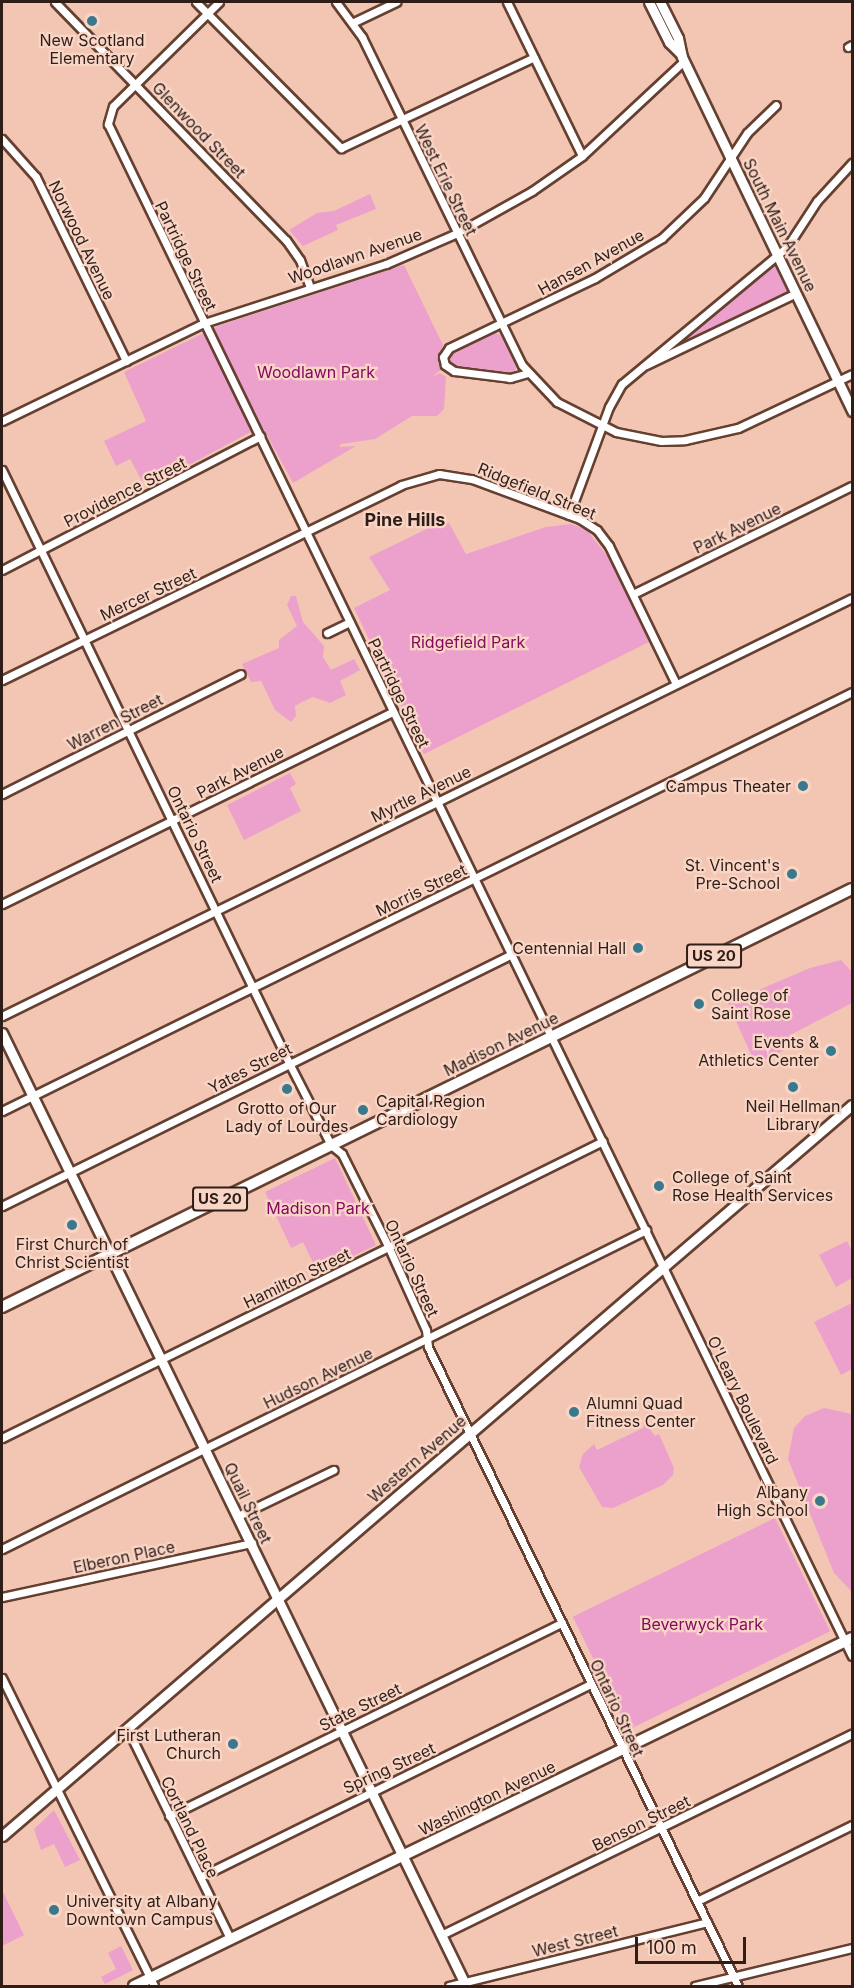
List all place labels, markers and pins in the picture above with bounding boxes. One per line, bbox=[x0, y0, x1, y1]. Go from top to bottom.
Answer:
marker: New Scotland Elementary bbox=[85, 14, 99, 28]
place label: New Scotland Elementary bbox=[39, 30, 145, 68]
place label: Campus Theater bbox=[665, 776, 791, 796]
marker: Campus Theater bbox=[796, 779, 810, 793]
place label: St. Vincent's Pre-School bbox=[685, 855, 780, 893]
marker: St. Vincent's Pre-School bbox=[785, 867, 799, 881]
place label: Centennial Hall bbox=[512, 938, 626, 958]
marker: Centennial Hall bbox=[631, 941, 645, 955]
place label: College of Saint Rose bbox=[711, 985, 791, 1023]
marker: College of Saint Rose bbox=[692, 997, 706, 1011]
place label: Events & Athletics Center bbox=[698, 1032, 819, 1070]
marker: Events & Athletics Center bbox=[824, 1044, 838, 1058]
marker: Neil Hellman Library bbox=[786, 1080, 800, 1094]
marker: Grotto of Our Lady of Lourdes bbox=[280, 1082, 294, 1096]
place label: Capital Region Cardiology bbox=[376, 1091, 485, 1129]
place label: Neil Hellman Library bbox=[745, 1096, 841, 1134]
place label: Grotto of Our Lady of Lourdes bbox=[226, 1098, 348, 1136]
marker: Capital Region Cardiology bbox=[354, 1101, 372, 1119]
place label: College of Saint Rose Health Services bbox=[672, 1167, 833, 1205]
marker: College of Saint Rose Health Services bbox=[650, 1177, 668, 1195]
marker: First Church of Christ Scientist bbox=[65, 1218, 79, 1232]
place label: First Church of Christ Scientist bbox=[15, 1234, 129, 1272]
place label: Alumni Quad Fitness Center bbox=[586, 1393, 696, 1431]
marker: Alumni Quad Fitness Center bbox=[567, 1405, 581, 1419]
place label: Albany High School bbox=[717, 1482, 808, 1520]
marker: Albany High School bbox=[813, 1494, 827, 1508]
place label: First Lutheran Church bbox=[116, 1725, 221, 1763]
marker: First Lutheran Church bbox=[226, 1737, 240, 1751]
place label: University at Albany Downtown Campus bbox=[66, 1891, 217, 1929]
marker: University at Albany Downtown Campus bbox=[47, 1903, 61, 1917]

